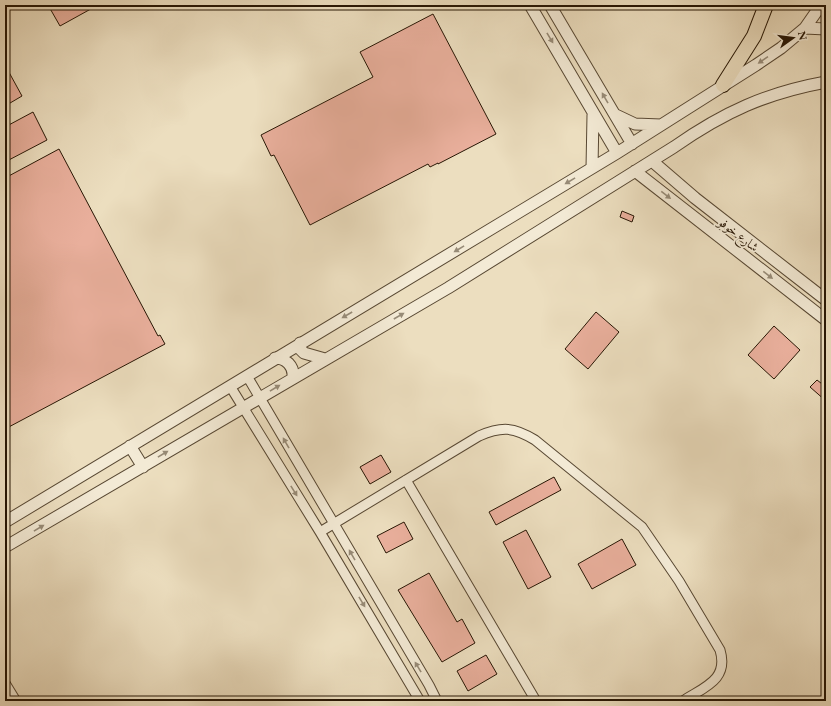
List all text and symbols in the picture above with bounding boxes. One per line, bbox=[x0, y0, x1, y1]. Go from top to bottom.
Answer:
north arrow bbox=[773, 18, 813, 58]
text: N bbox=[795, 30, 811, 42]
one-way arrow bbox=[547, 32, 554, 44]
one-way arrow bbox=[758, 56, 769, 64]
one-way arrow bbox=[602, 92, 609, 104]
one-way arrow bbox=[564, 178, 576, 185]
one-way arrow bbox=[660, 190, 671, 199]
street label: شارع خوفو bbox=[712, 212, 762, 258]
one-way arrow bbox=[453, 245, 465, 252]
one-way arrow bbox=[763, 270, 774, 279]
one-way arrow bbox=[341, 312, 353, 319]
one-way arrow bbox=[394, 312, 405, 319]
one-way arrow bbox=[269, 385, 281, 392]
one-way arrow bbox=[282, 437, 289, 449]
one-way arrow bbox=[157, 451, 169, 458]
one-way arrow bbox=[291, 485, 298, 497]
one-way arrow bbox=[33, 524, 45, 531]
one-way arrow bbox=[348, 549, 355, 561]
one-way arrow bbox=[359, 596, 366, 608]
one-way arrow bbox=[415, 661, 422, 673]

